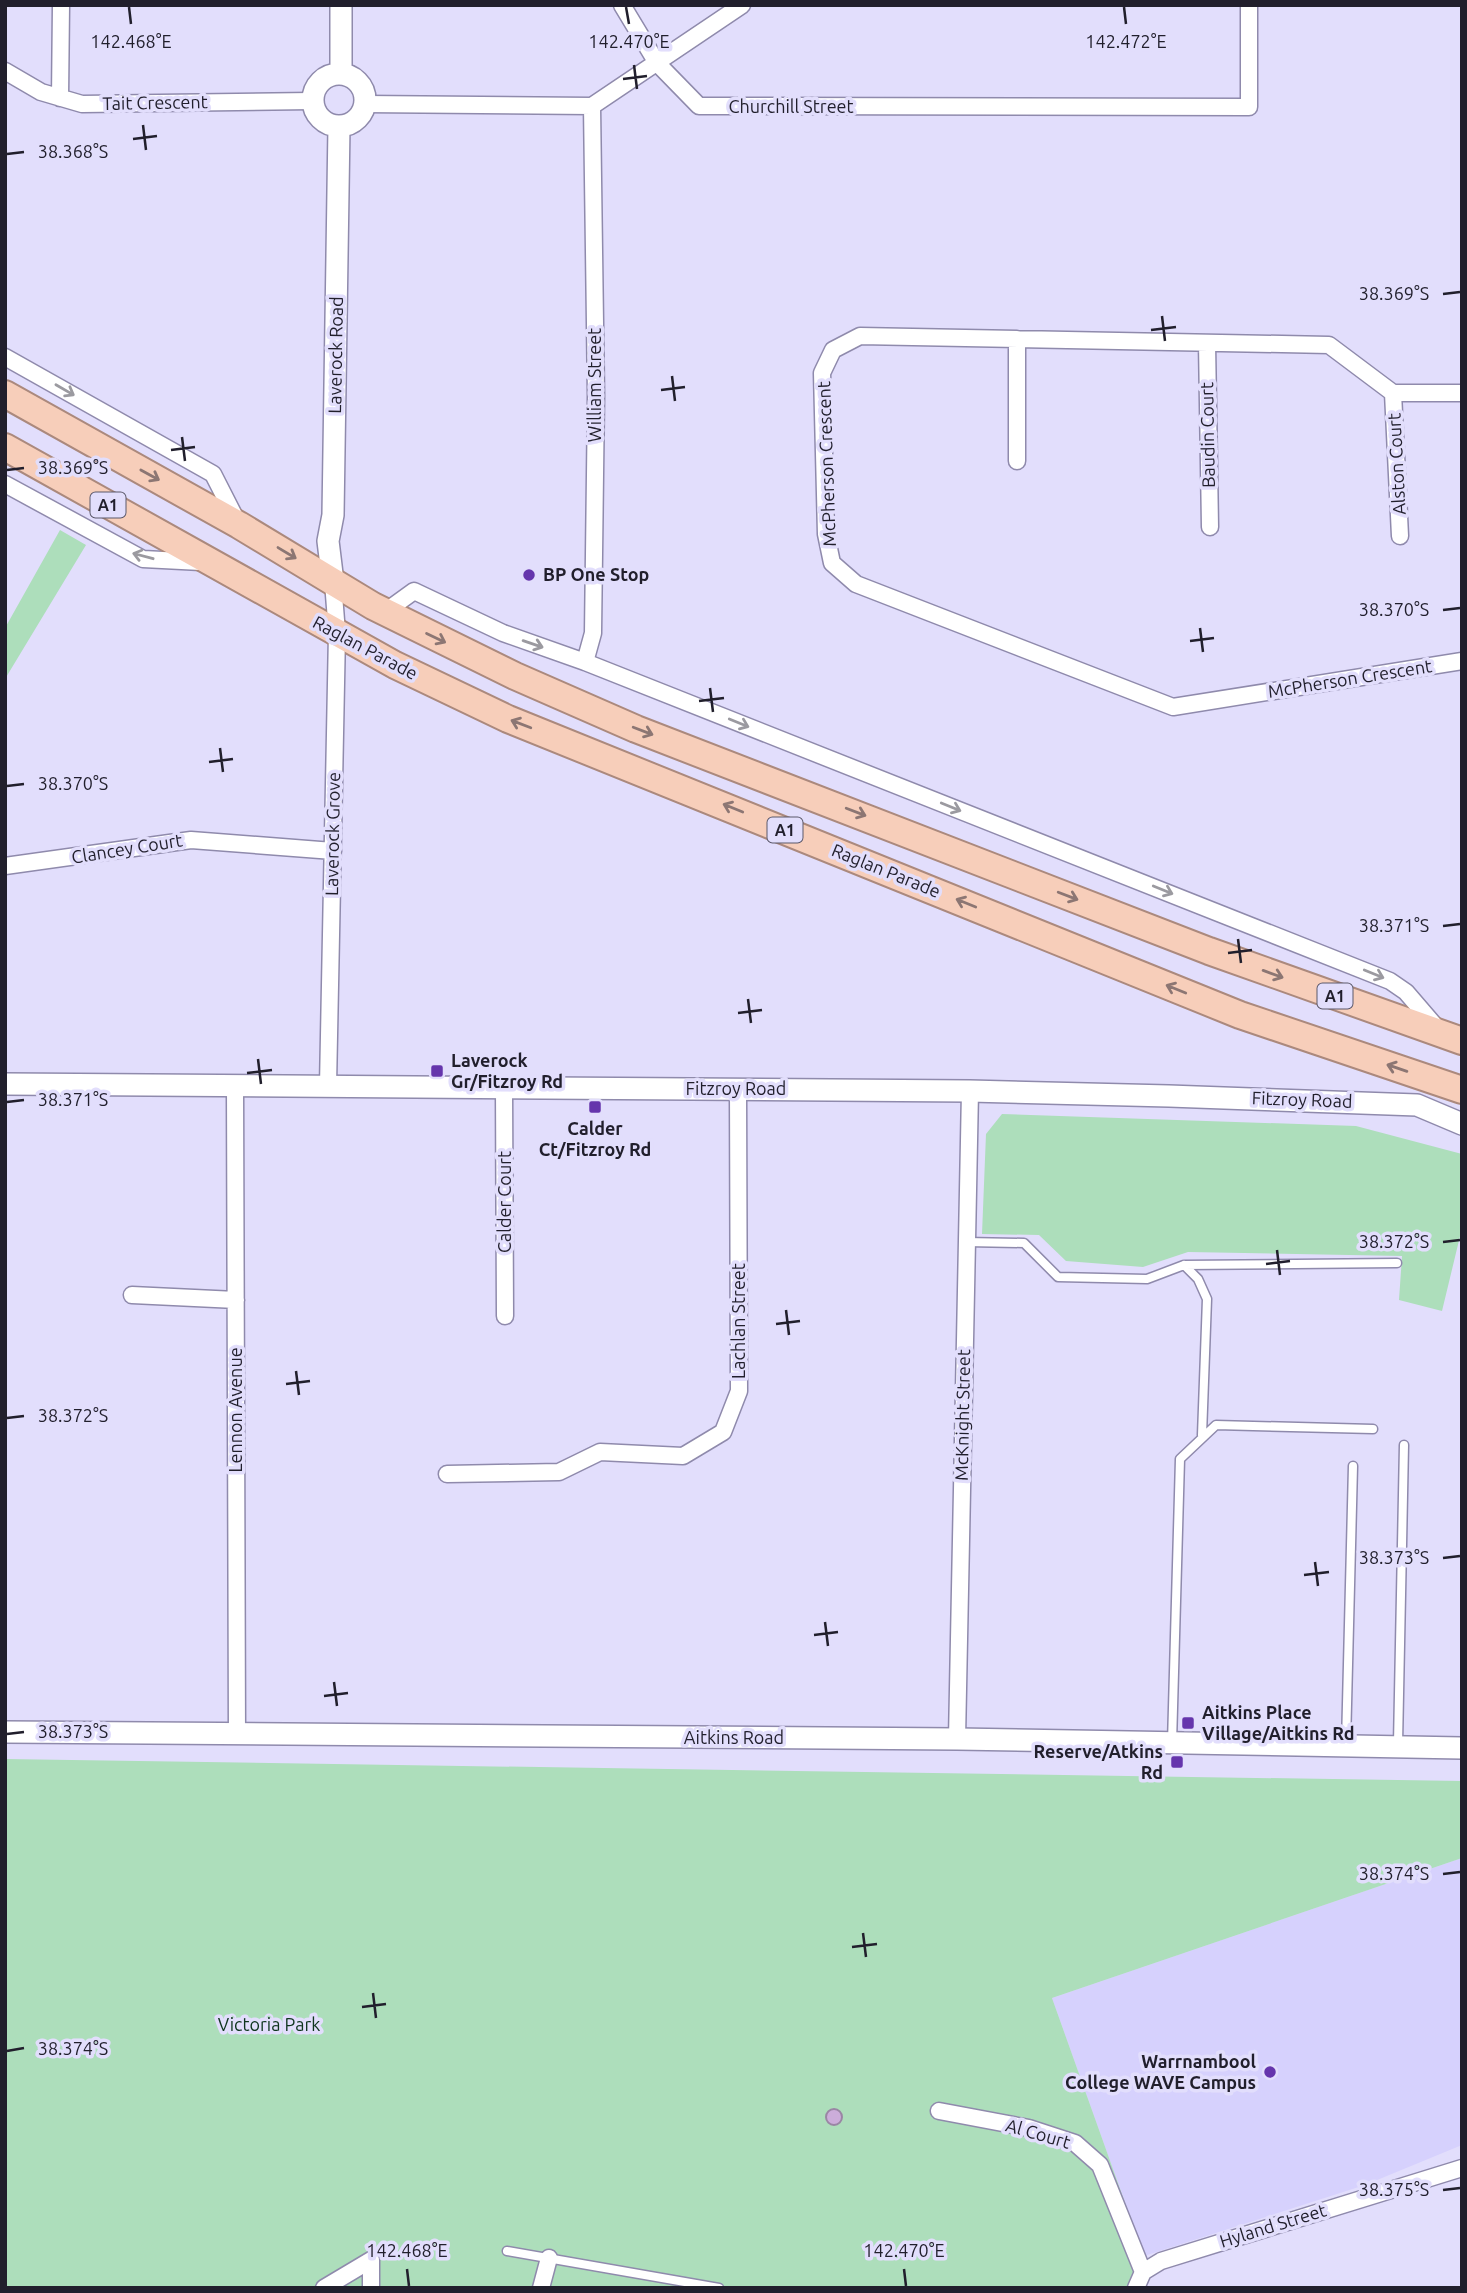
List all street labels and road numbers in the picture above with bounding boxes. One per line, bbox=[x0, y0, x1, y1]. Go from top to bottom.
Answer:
street label: Tait Crescent bbox=[102, 91, 208, 113]
street label: Churchill Street bbox=[728, 96, 854, 116]
street label: Laverock Road bbox=[324, 296, 346, 414]
street label: William Street bbox=[584, 328, 604, 442]
street label: McPherson Crescent bbox=[813, 381, 839, 547]
street label: Baudin Court bbox=[1196, 382, 1218, 488]
street label: Alston Court bbox=[1383, 413, 1409, 515]
road number: A1 bbox=[90, 492, 126, 518]
street label: Raglan Parade bbox=[310, 611, 421, 683]
street label: McPherson Crescent bbox=[1266, 655, 1433, 701]
street label: Laverock Grove bbox=[321, 772, 343, 896]
road number: A1 bbox=[768, 818, 802, 842]
street label: Clancey Court bbox=[70, 829, 184, 867]
street label: Raglan Parade bbox=[829, 839, 944, 901]
road number: A1 bbox=[1318, 984, 1352, 1008]
street label: Fitzroy Road bbox=[686, 1078, 786, 1098]
street label: Fitzroy Road bbox=[1251, 1087, 1353, 1111]
street label: Calder Court bbox=[494, 1151, 514, 1253]
street label: Lachlan Street bbox=[728, 1263, 748, 1379]
street label: Lennon Avenue bbox=[225, 1347, 245, 1473]
street label: McKnight Street bbox=[951, 1349, 973, 1481]
street label: Aitkins Road bbox=[684, 1727, 784, 1747]
street label: Al Court bbox=[1004, 2114, 1073, 2152]
street label: Hyland Street bbox=[1217, 2199, 1328, 2251]

